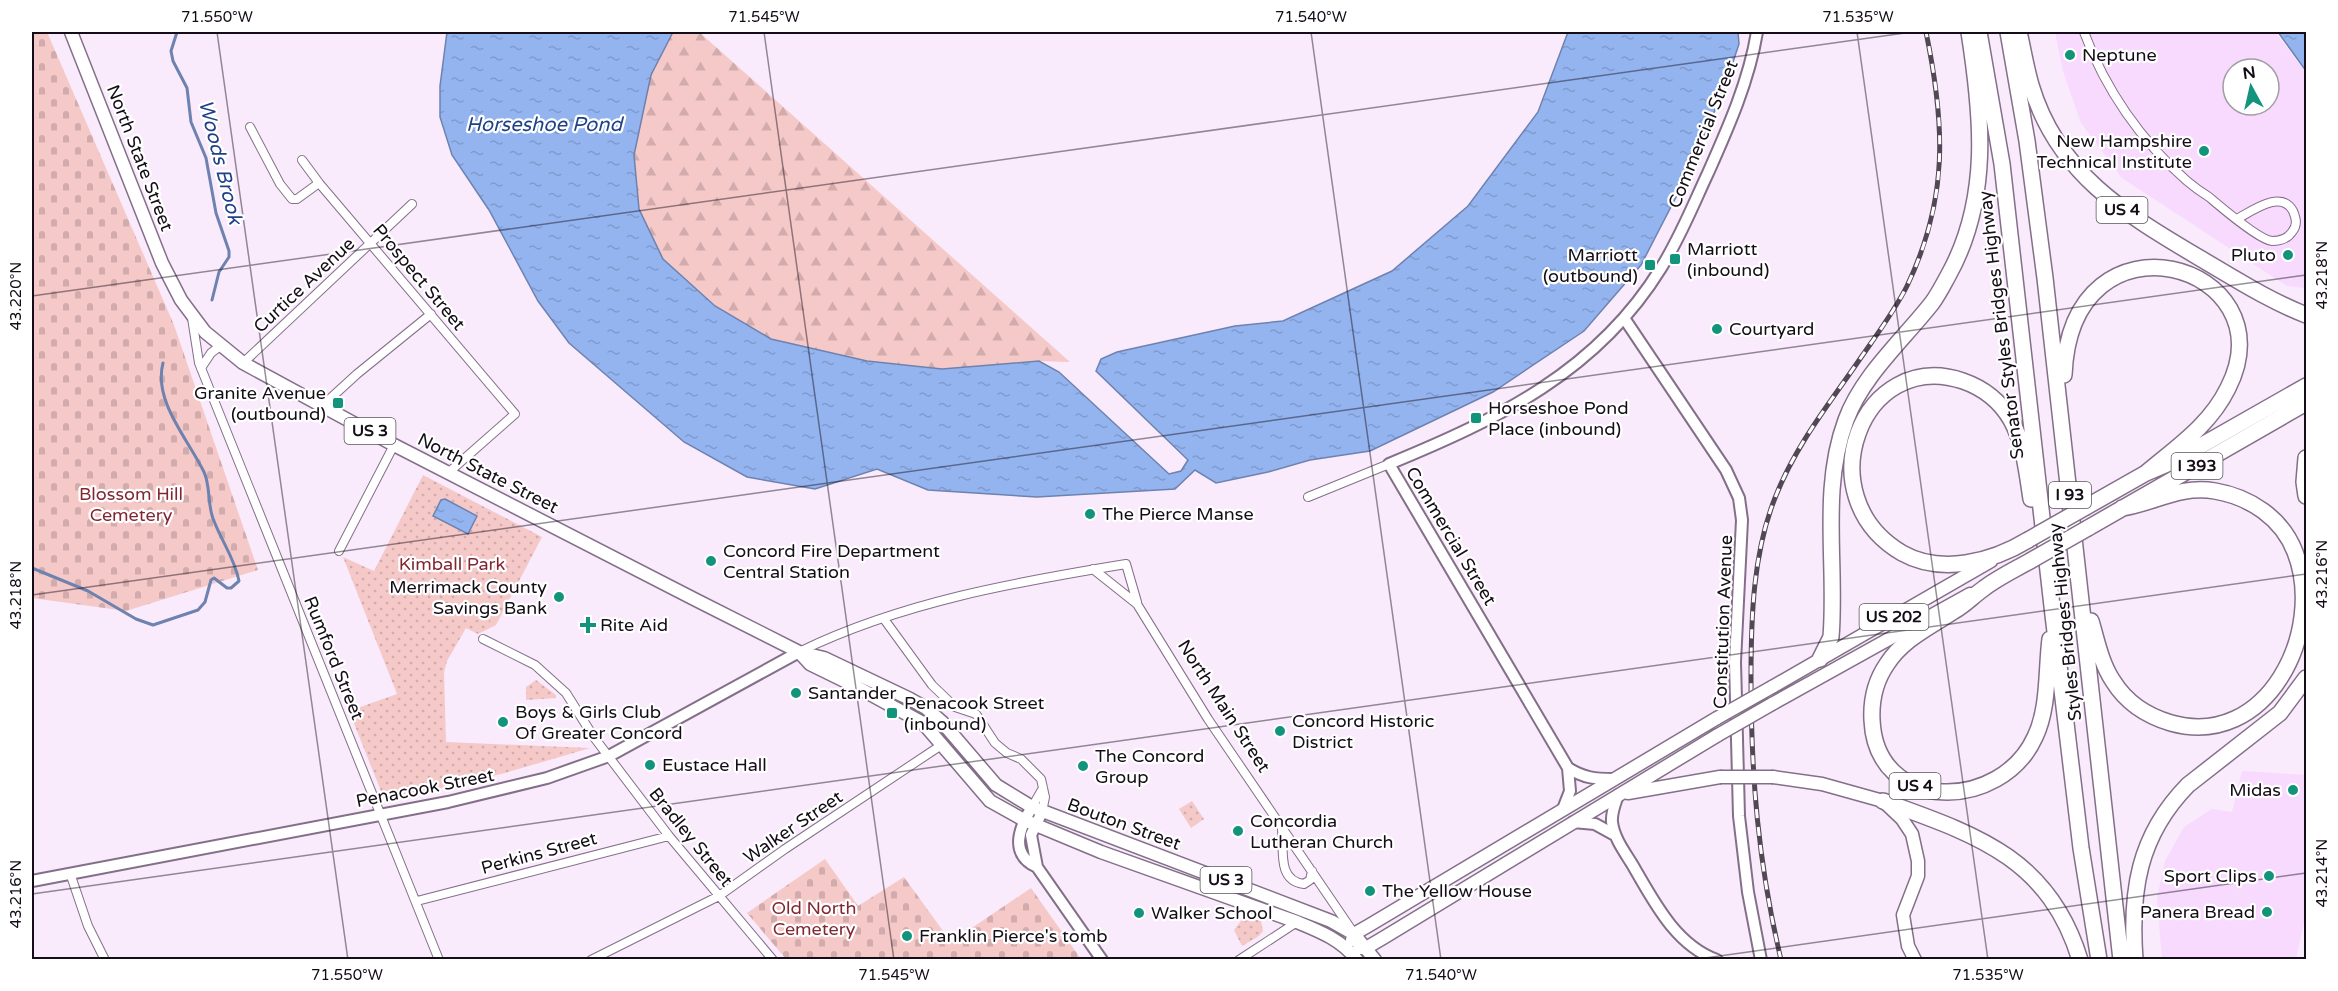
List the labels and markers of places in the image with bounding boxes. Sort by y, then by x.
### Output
place label: Neptune [2082,44,2157,66]
marker: Neptune [2063,48,2077,62]
place label: New Hampshire Technical Institute [2037,130,2192,173]
marker: New Hampshire Technical Institute [2197,144,2211,158]
place label: Marriott (inbound) [1687,238,1769,281]
place label: Marriott (outbound) [1543,244,1638,287]
place label: Pluto [2231,244,2276,266]
marker: Pluto [2281,248,2295,262]
marker: Marriott (inbound) [1668,252,1682,266]
marker: Marriott (outbound) [1643,258,1657,272]
place label: Courtyard [1729,318,1814,340]
marker: Courtyard [1710,322,1724,336]
place label: Granite Avenue (outbound) [194,382,326,425]
marker: Granite Avenue (outbound) [331,396,345,410]
place label: Horseshoe Pond Place (inbound) [1488,397,1629,440]
marker: Horseshoe Pond Place (inbound) [1469,411,1483,425]
place label: The Pierce Manse [1102,503,1254,525]
marker: The Pierce Manse [1083,507,1097,521]
place label: Concord Fire Department Central Station [723,540,940,583]
marker: Concord Fire Department Central Station [704,554,718,568]
place label: Merrimack County Savings Bank [389,576,547,619]
marker: Merrimack County Savings Bank [552,590,566,604]
place label: Rite Aid [600,614,668,636]
marker: Rite Aid [581,618,595,632]
place label: Santander [808,682,896,704]
marker: Santander [789,686,803,700]
place label: Penacook Street (inbound) [904,692,1045,735]
place label: Boys & Girls Club Of Greater Concord [515,701,683,744]
marker: Penacook Street (inbound) [885,706,899,720]
place label: Concord Historic District [1292,710,1434,753]
marker: Boys & Girls Club Of Greater Concord [496,715,510,729]
marker: Concord Historic District [1273,724,1287,738]
place label: The Concord Group [1095,745,1204,788]
place label: Eustace Hall [662,754,767,776]
marker: Eustace Hall [643,758,657,772]
marker: The Concord Group [1076,759,1090,773]
place label: Midas [2229,779,2281,801]
marker: Midas [2286,783,2300,797]
place label: Concordia Lutheran Church [1250,810,1394,853]
marker: Concordia Lutheran Church [1231,824,1245,838]
place label: Sport Clips [2164,865,2257,887]
marker: Sport Clips [2262,869,2276,883]
place label: The Yellow House [1382,880,1532,902]
marker: The Yellow House [1363,884,1377,898]
place label: Panera Bread [2140,901,2255,923]
place label: Walker School [1151,902,1273,924]
marker: Panera Bread [2260,905,2274,919]
marker: Walker School [1132,906,1146,920]
place label: Franklin Pierce's tomb [919,925,1108,947]
marker: Franklin Pierce's tomb [900,929,914,943]

